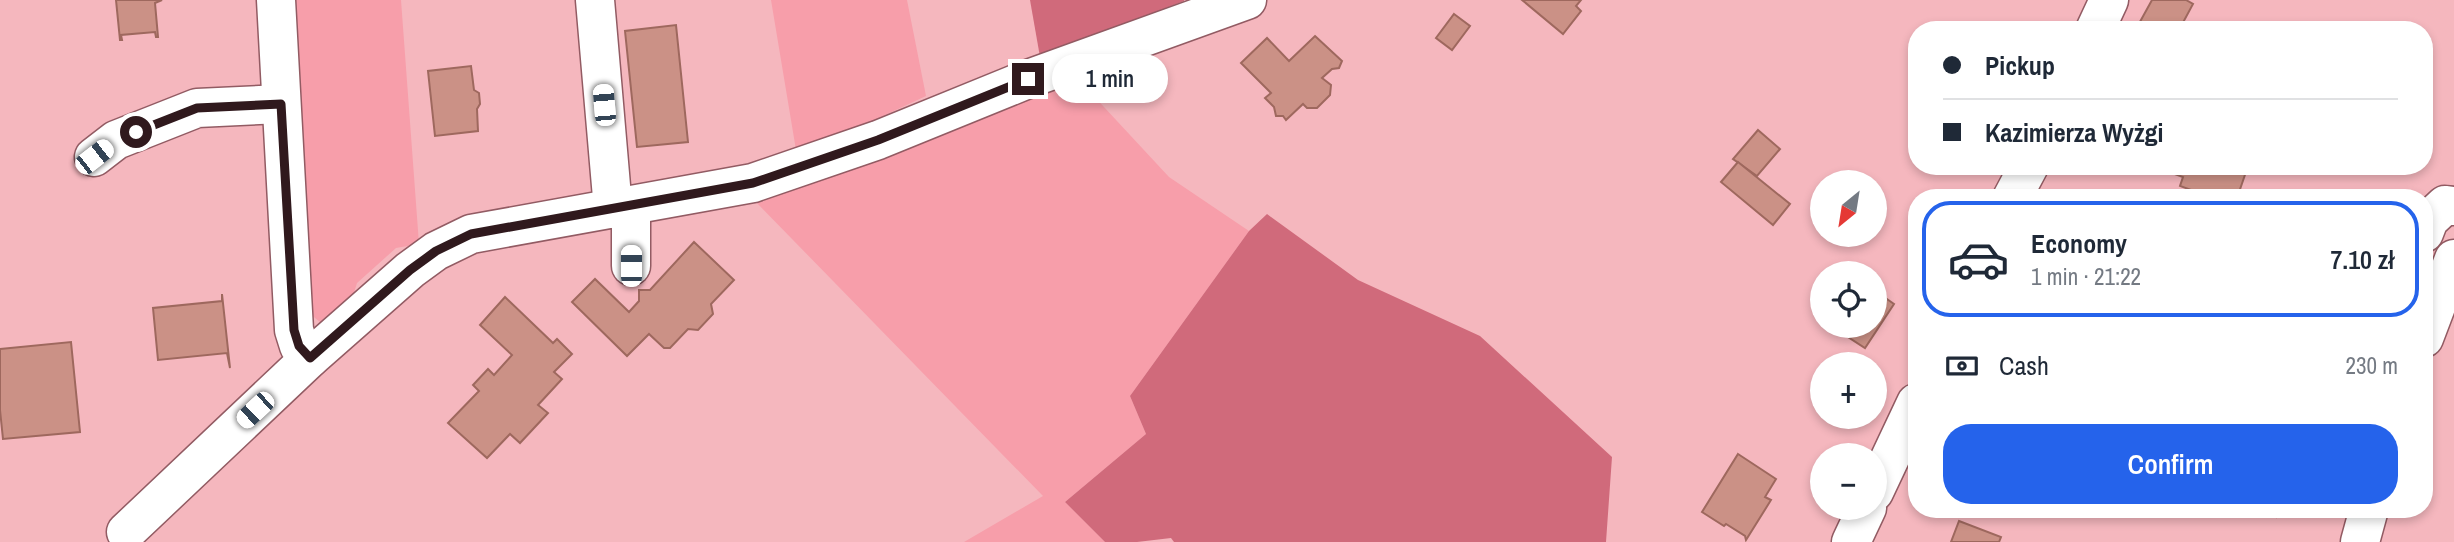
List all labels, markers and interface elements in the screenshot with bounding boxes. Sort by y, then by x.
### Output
text: Pickup [1985,48,2055,83]
callout: 1 min [1052,55,1168,104]
route end [1012,63,1044,95]
text: 1 min [1086,63,1134,94]
car [592,83,617,127]
text: Kazimierza Wyżgi [1985,115,2164,150]
route start [120,116,152,148]
car [71,136,118,178]
north arrow [1810,170,1886,247]
map controls [1810,170,1887,520]
text: Economy [2031,226,2127,261]
icon: car [1947,228,2010,291]
text: 7.10 zł [2330,242,2394,277]
car [621,245,642,287]
button: locate [1810,261,1887,338]
text: 1 min · 21:22 [2031,261,2141,292]
icon: cash [1943,347,1981,385]
text: Cash [1999,348,2049,383]
text: 230 m [2346,350,2398,381]
button: + [1810,352,1887,429]
car [233,388,278,432]
button: Confirm [1943,424,2398,504]
button: − [1810,443,1887,520]

